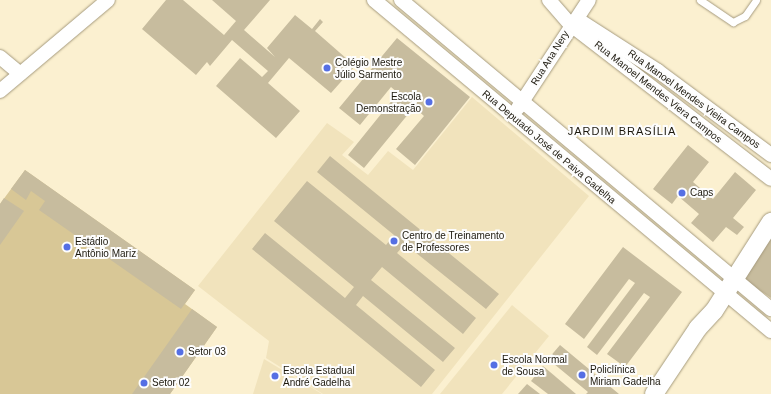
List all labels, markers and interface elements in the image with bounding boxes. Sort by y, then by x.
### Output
street label: Rua Ana Nery [528,28,572,88]
street label: Rua Manoel Mendes Viera Campos [592,39,724,145]
street label: Rua Manoel Mendes Vieira Campos [626,47,762,151]
place label: Colégio Mestre Júlio Sarmento [335,56,402,80]
marker: Colégio Mestre Júlio Sarmento [322,63,332,73]
street label: Rua Deputado José de Paiva Gadelha [480,88,618,206]
place label: Escola Demonstração [356,90,421,114]
marker: Escola Demonstração [424,97,434,107]
district label: JARDIM BRASÍLIA [568,124,676,138]
place label: Caps [690,187,713,199]
marker: Caps [677,188,687,198]
place label: Centro de Treinamento de Professores [402,229,504,252]
place label: Estádio Antônio Mariz [75,235,136,258]
marker: Centro de Treinamento de Professores [389,236,399,246]
marker: Estádio Antônio Mariz [62,242,72,252]
place label: Setor 03 [188,346,226,358]
marker: Setor 03 [175,347,185,357]
place label: Escola Normal de Sousa [502,353,567,376]
marker: Escola Normal de Sousa [489,360,499,370]
place label: Policlínica Miriam Gadelha [590,363,661,386]
place label: Escola Estadual André Gadelha [283,364,355,388]
marker: Policlínica Miriam Gadelha [577,370,587,380]
marker: Escola Estadual André Gadelha [270,371,280,381]
place label: Setor 02 [152,377,190,389]
marker: Setor 02 [139,378,149,388]

